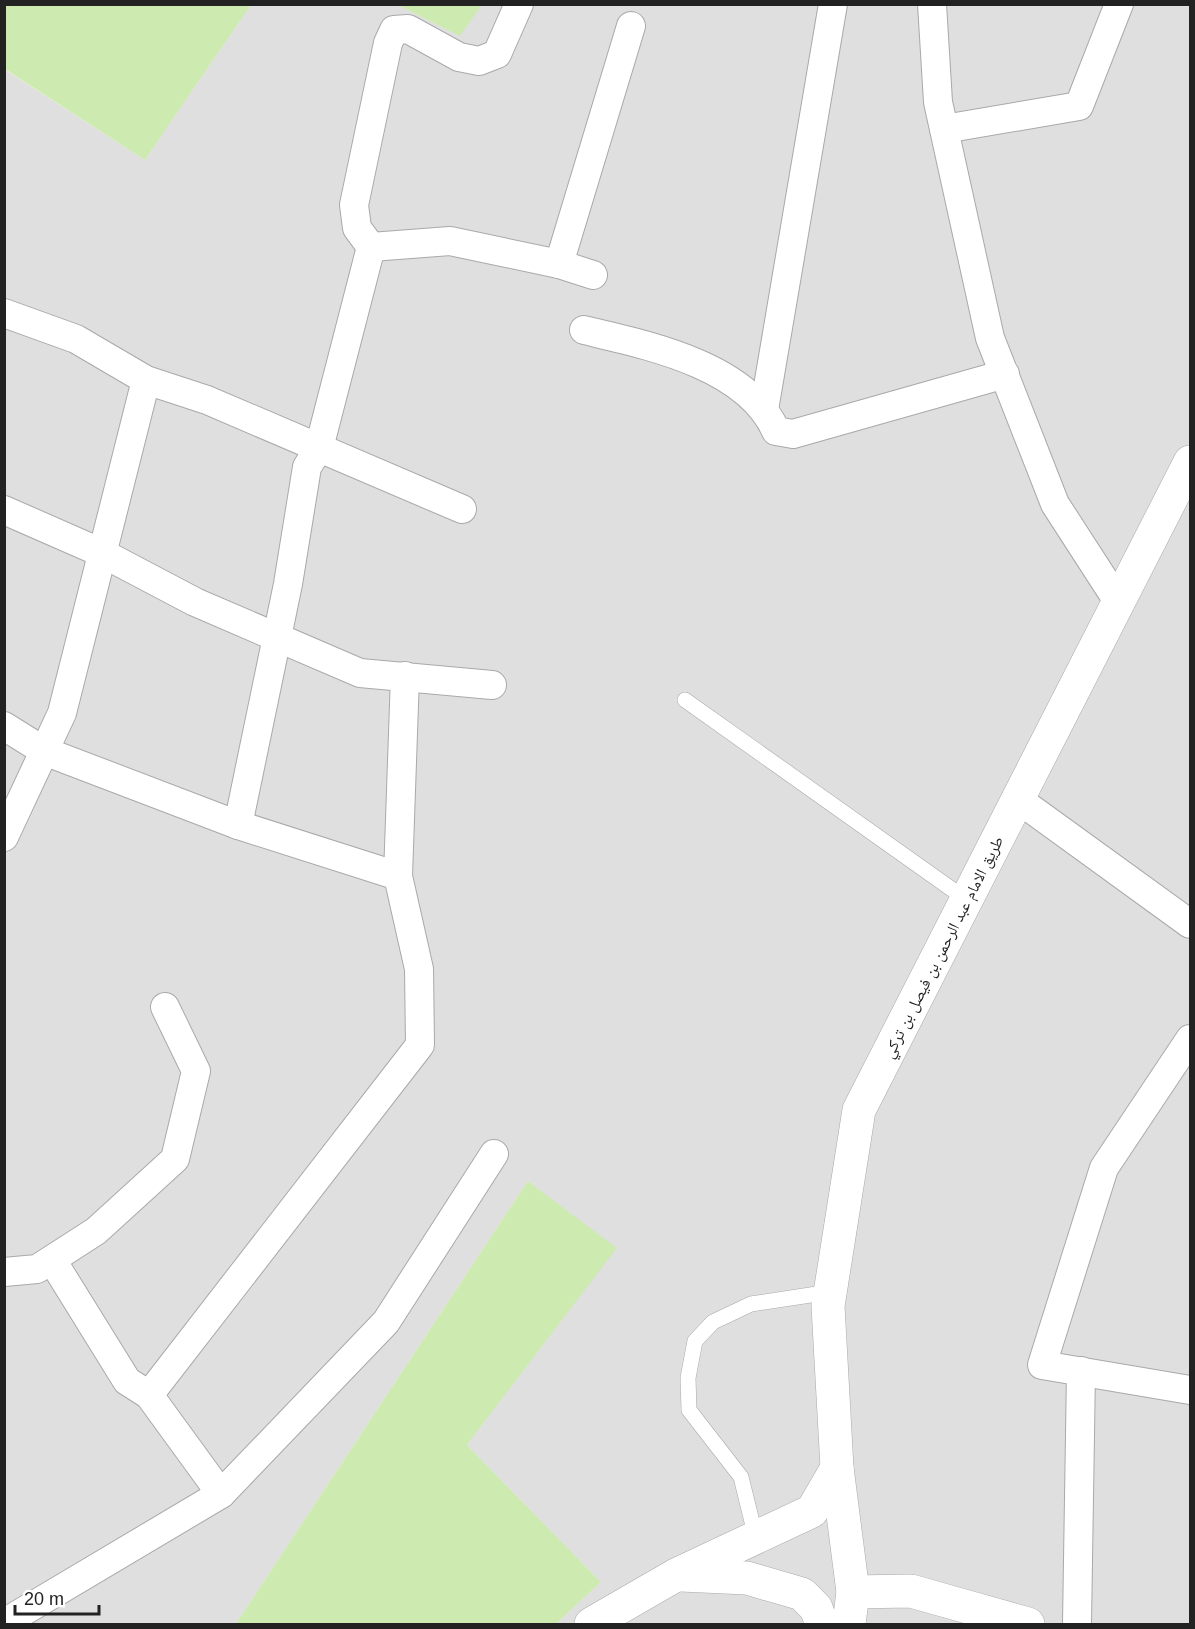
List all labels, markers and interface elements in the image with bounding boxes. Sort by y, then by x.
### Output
street label: طريق الامام عبد الرحمن بن فيصل بن تركي [879,833,1010,1063]
scale bar [15,1578,99,1616]
text: 20 m [24,1589,64,1609]

